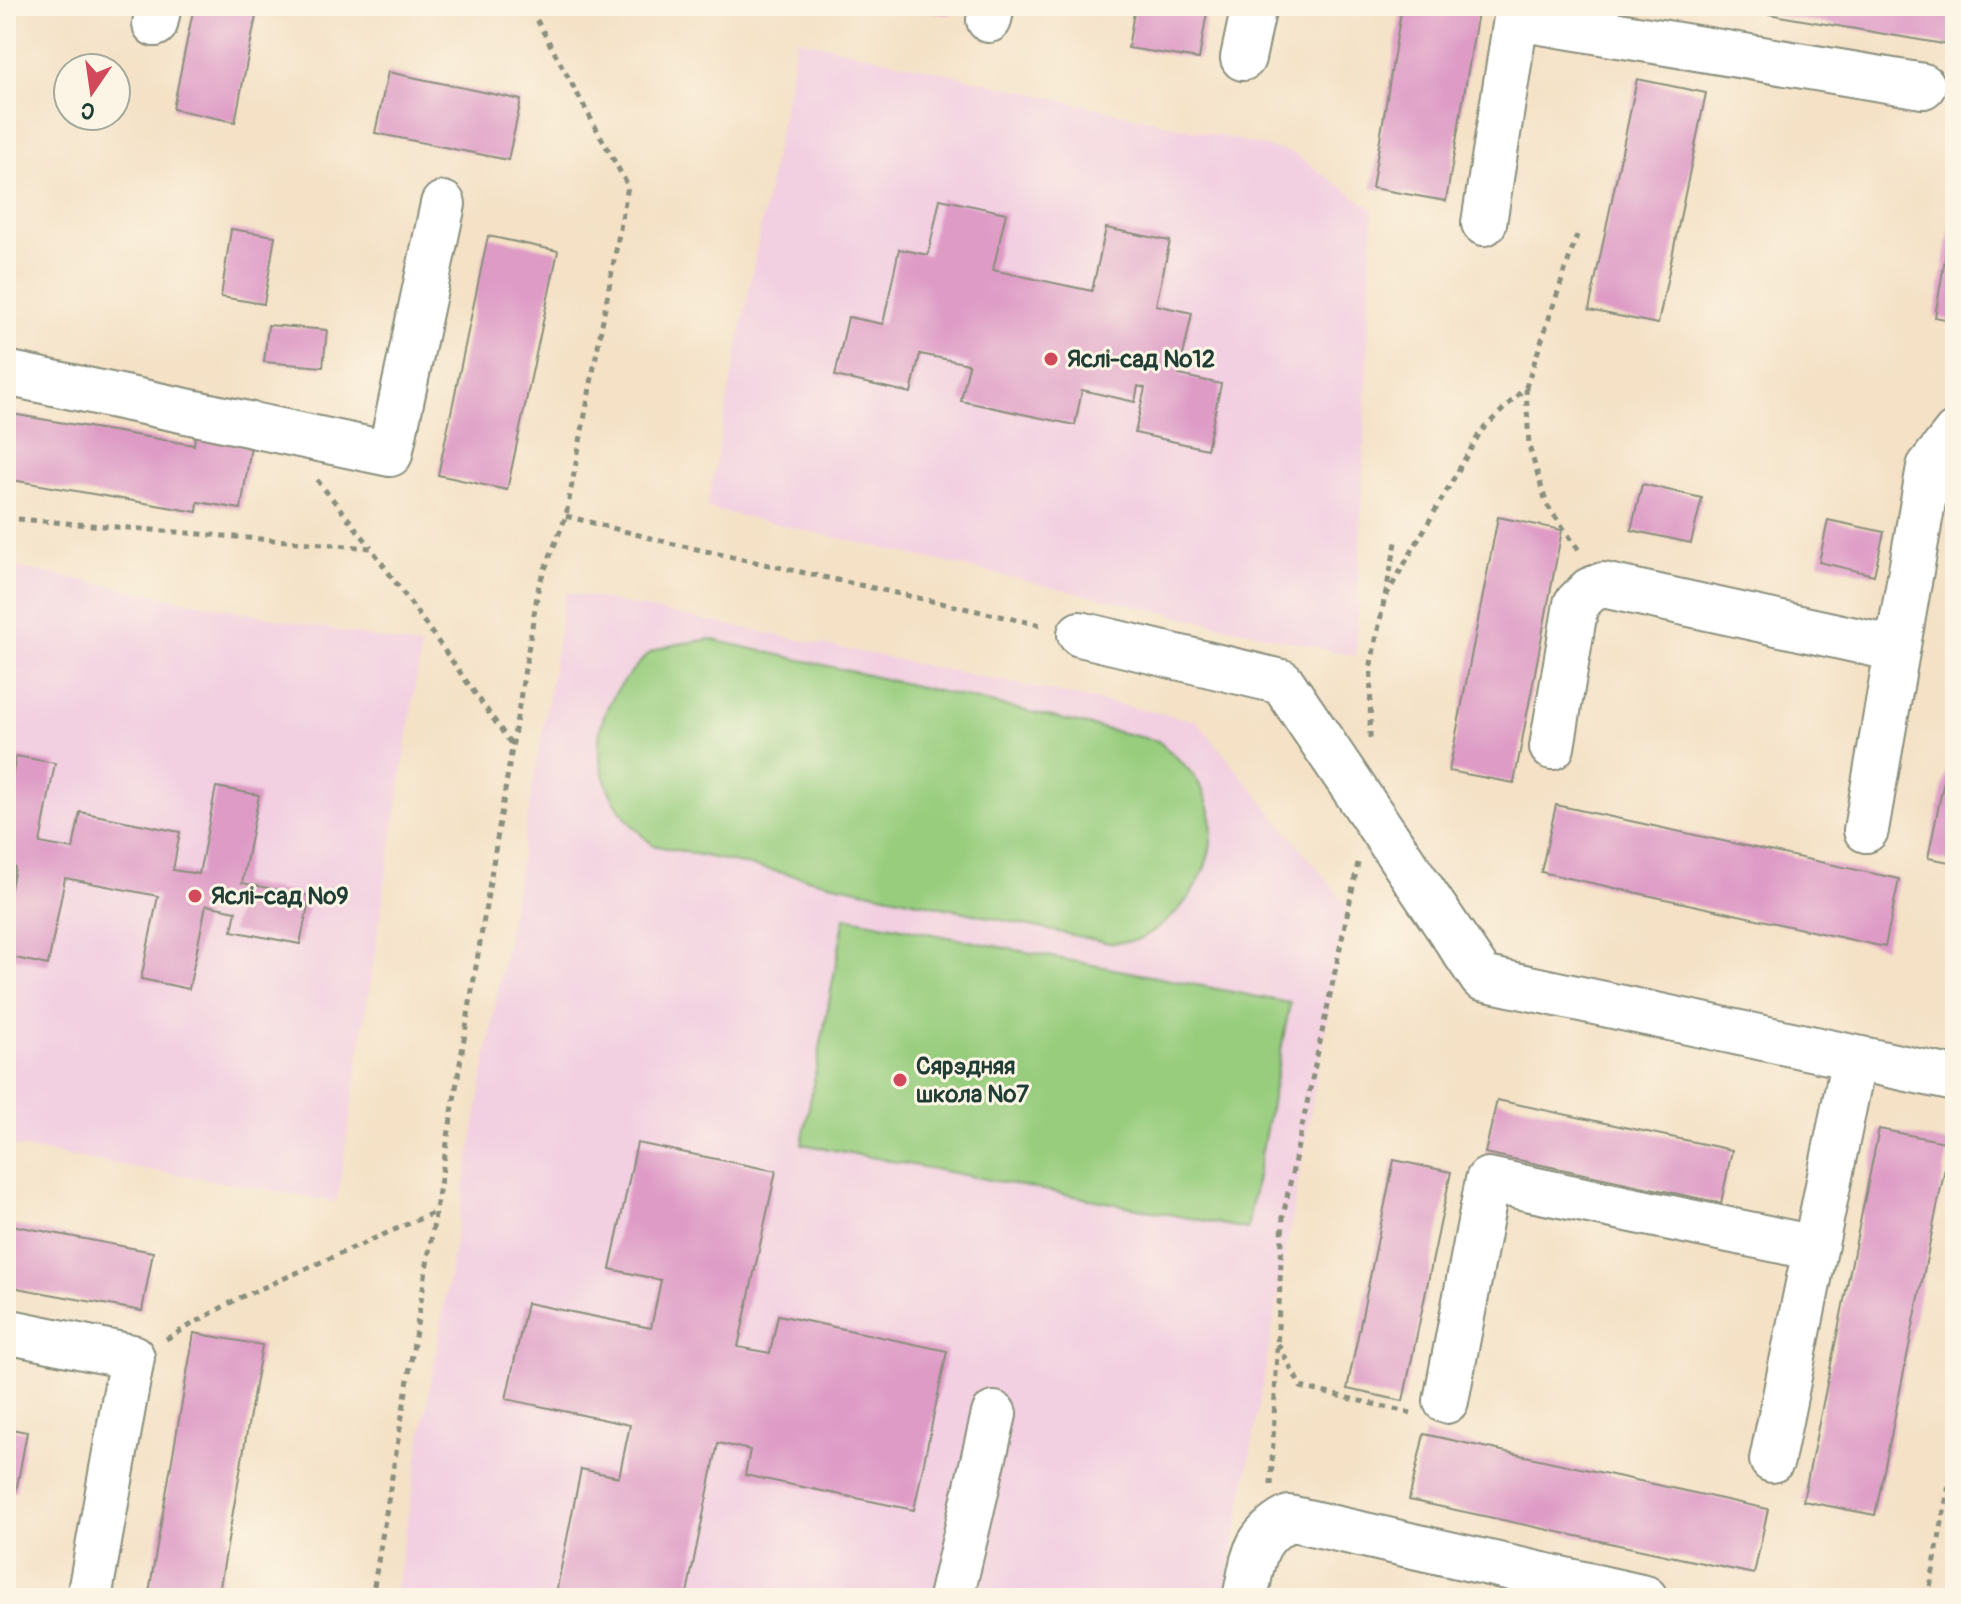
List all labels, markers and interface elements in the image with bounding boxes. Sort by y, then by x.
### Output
north arrow [52,52,132,132]
text: С [78,95,97,126]
place label: Яслі-сад №12 [1067,345,1215,374]
marker: Яслі-сад №12 [1042,350,1060,368]
place label: Яслі-сад №9 [211,882,349,911]
marker: Яслі-сад №9 [186,887,204,905]
place label: Сярэдняя школа №7 [916,1052,1029,1109]
marker: Сярэдняя школа №7 [891,1071,909,1089]

